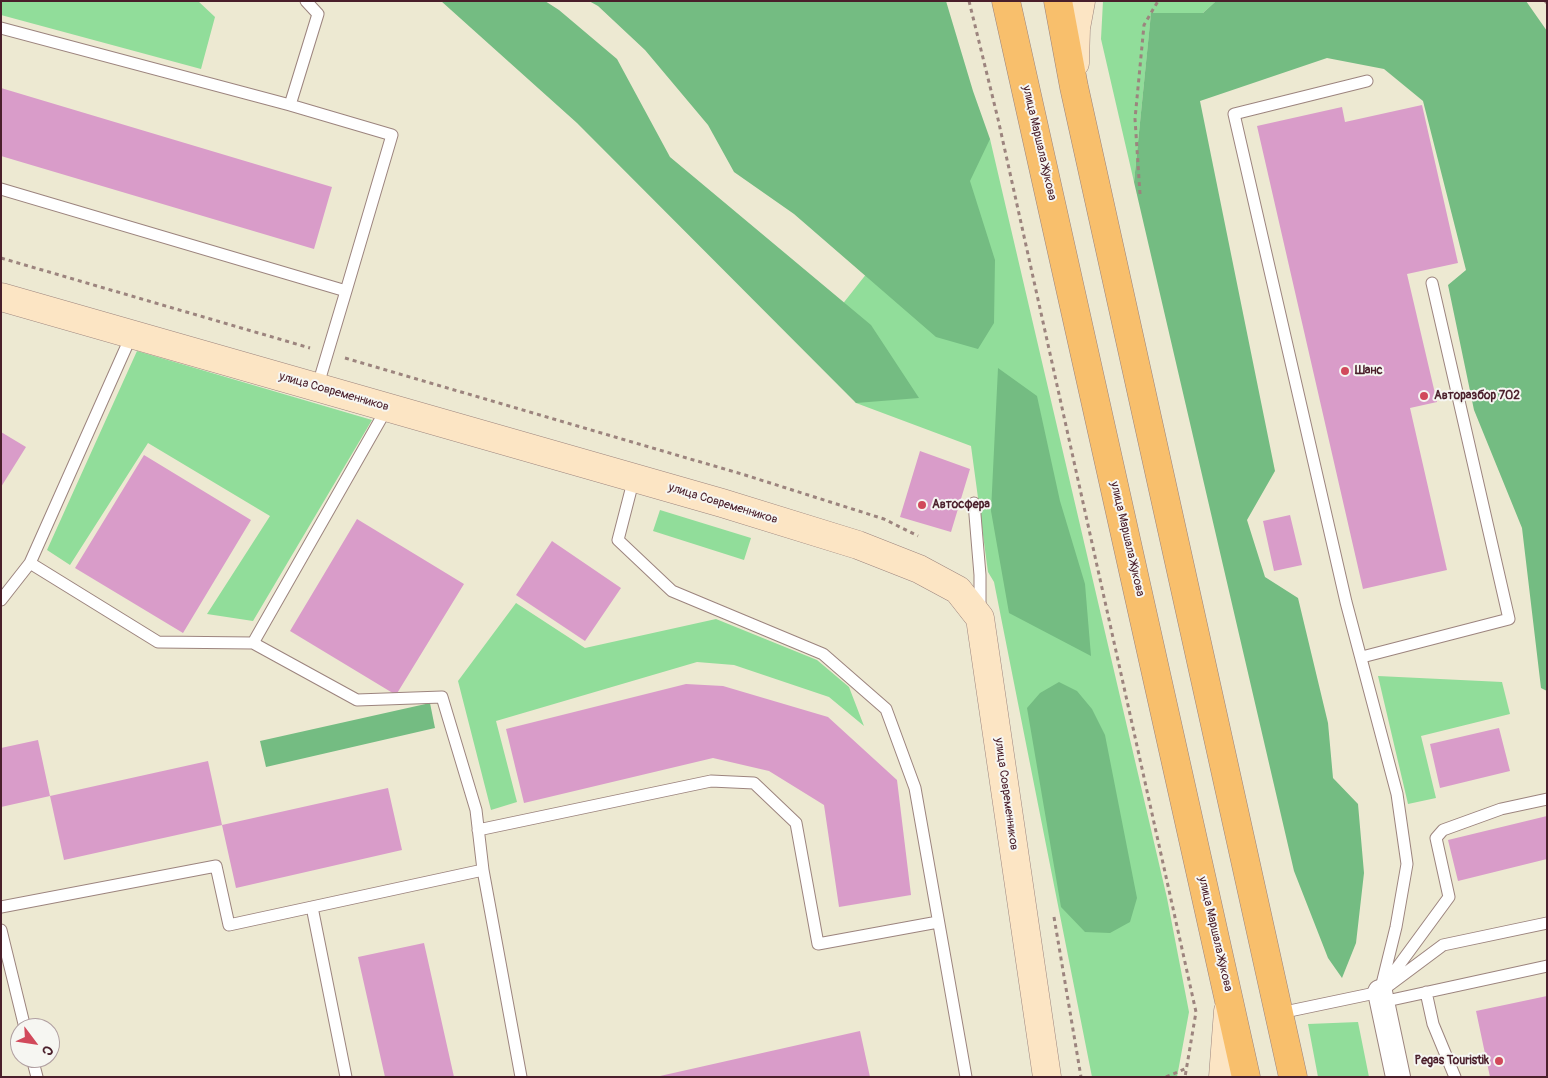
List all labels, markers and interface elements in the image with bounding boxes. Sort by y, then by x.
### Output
street label: улица Маршала Жукова [1019,84,1059,202]
place label: Шанс [1355,364,1382,378]
marker: Шанс [1339,365,1351,377]
street label: улица Современников [277,369,391,415]
place label: Авторазбор 702 [1434,389,1520,403]
marker: Авторазбор 702 [1418,390,1430,402]
street label: улица Маршала Жукова [1107,480,1147,598]
street label: улица Современников [667,481,779,527]
place label: Автосфера [932,498,990,512]
marker: Автосфера [916,499,928,511]
street label: улица Современников [991,737,1021,851]
street label: улица Маршала Жукова [1195,875,1235,993]
north arrow [10,1018,60,1068]
text: С [38,1042,57,1059]
place label: Pegas Touristik [1415,1054,1489,1068]
marker: Pegas Touristik [1493,1055,1505,1067]

